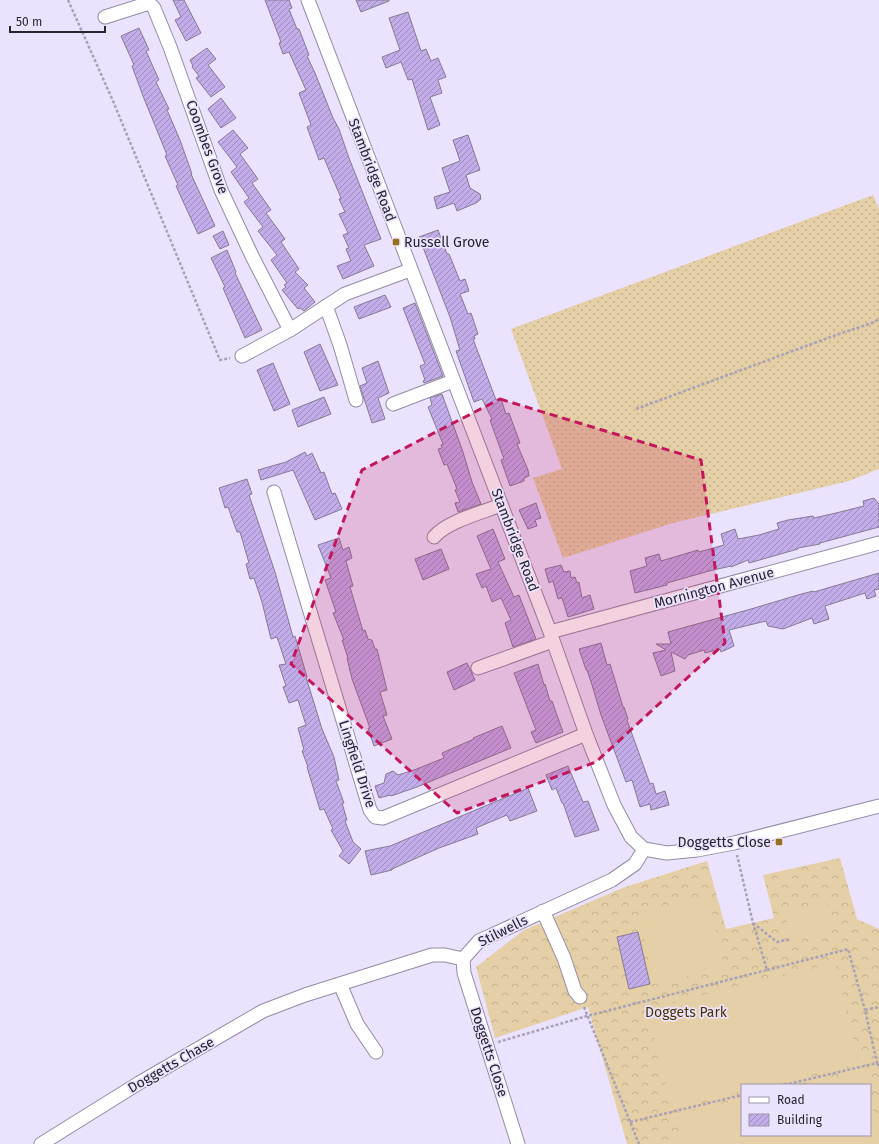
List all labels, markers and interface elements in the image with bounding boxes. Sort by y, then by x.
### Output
scale bar [10,8,105,34]
text: 50 m [16,15,42,29]
street label: Coombes Grove [182,98,232,196]
street label: Stambridge Road [345,116,399,224]
place label: Russell Grove [404,234,490,251]
marker: Russell Grove [391,237,401,247]
street label: Stambridge Road [488,486,542,594]
street label: Mornington Avenue [652,564,776,612]
street label: Lingfield Drive [335,718,379,810]
place label: Doggetts Close [677,834,771,851]
marker: Doggetts Close [774,837,784,847]
street label: Stilwells [475,911,531,951]
park label: Doggets Park [645,1004,728,1021]
street label: Doggetts Close [466,1005,512,1099]
street label: Doggetts Chase [125,1033,217,1097]
legend [741,1084,871,1136]
text: Road [777,1093,805,1107]
text: Building [777,1113,823,1127]

